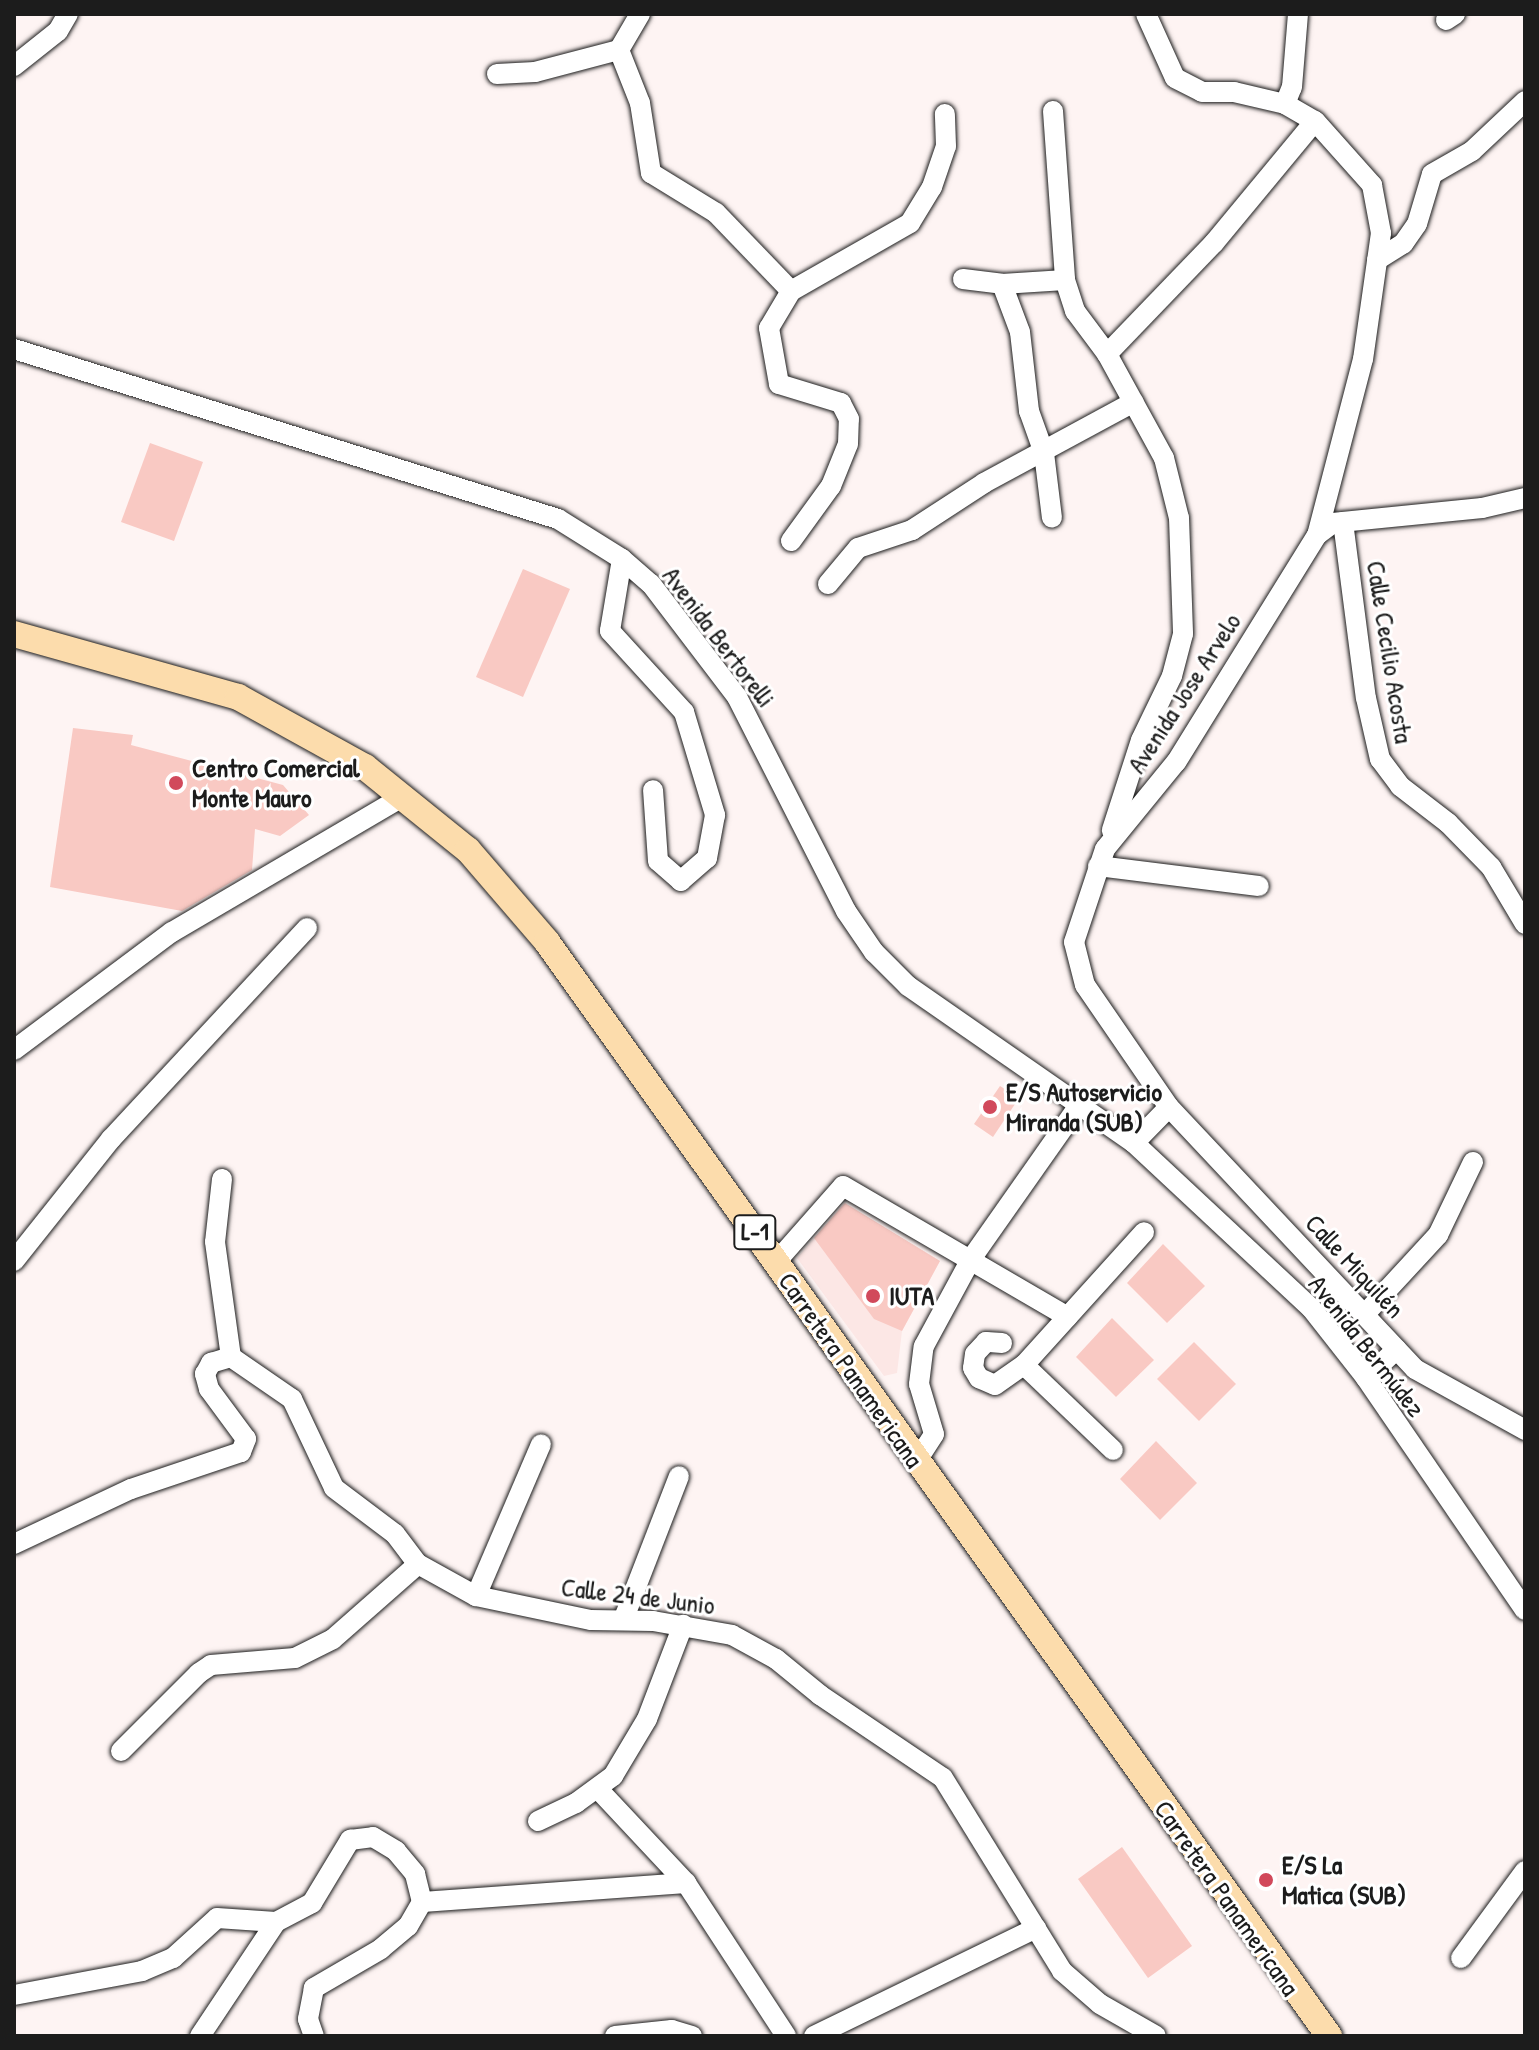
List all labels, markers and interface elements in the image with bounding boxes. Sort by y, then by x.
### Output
street label: Calle Cecilio Acosta [1360,559,1420,745]
street label: Avenida Bertorelli [656,561,782,713]
street label: Avenida Jose Arvelo [1121,607,1247,779]
place label: Centro Comercial Monte Mauro [192,752,360,814]
marker: Centro Comercial Monte Mauro [167,774,185,792]
place label: E/S Autoservicio Miranda (SUB) [1006,1076,1162,1138]
marker: E/S Autoservicio Miranda (SUB) [981,1098,999,1116]
street label: Calle Miquilén [1299,1208,1411,1324]
road number: L-1 [733,1212,777,1252]
street label: Carretera Panamericana [772,1266,930,1474]
street label: Avenida Bermúdez [1302,1269,1432,1423]
place label: IUTA [889,1280,934,1312]
marker: IUTA [864,1287,882,1305]
street label: Calle 24 de Junio [559,1571,717,1621]
street label: Carretera Panamericana [1148,1794,1306,2002]
place label: E/S La Matica (SUB) [1282,1849,1406,1910]
marker: E/S La Matica (SUB) [1257,1871,1275,1889]

